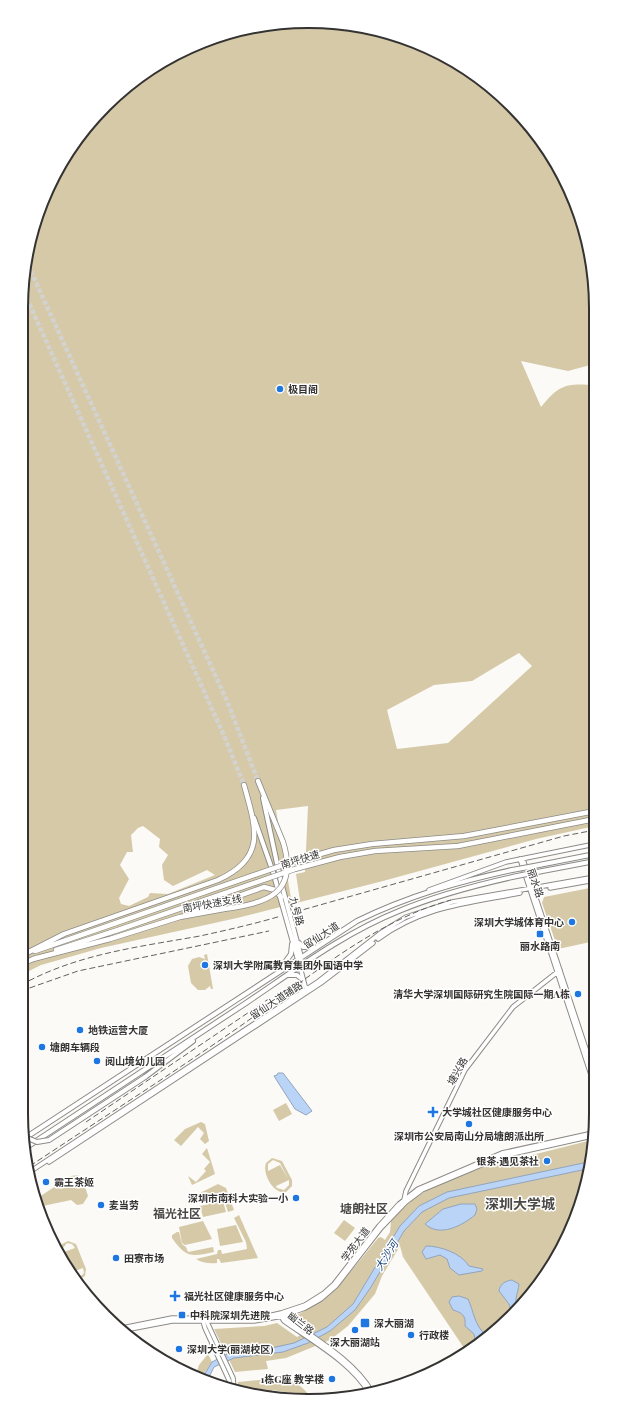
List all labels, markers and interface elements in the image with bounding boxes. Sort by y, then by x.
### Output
place label: 极目阁 [288,382,318,396]
marker: 极目阁 [275,384,285,394]
street label: 南坪快速 [279,846,321,872]
street label: 丽水路 [524,867,548,899]
street label: 南坪快速支线 [181,891,243,915]
street label: 九号路 [286,895,308,927]
place label: 深圳大学城体育中心 [474,915,564,929]
marker: 深圳大学城体育中心 [567,917,577,927]
street label: 留仙大道 [300,918,342,952]
marker: 丽水路南 [535,929,545,939]
place label: 丽水路南 [520,939,560,953]
place label: 深圳大学附属教育集团外国语中学 [213,958,363,972]
marker: 深圳大学附属教育集团外国语中学 [200,960,210,970]
street label: 留仙大道辅路 [247,978,305,1022]
place label: 清华大学深圳国际研究生院国际一期A栋 [393,987,570,1001]
marker: 清华大学深圳国际研究生院国际一期A栋 [573,989,583,999]
place label: 地铁运营大厦 [88,1023,148,1037]
marker: 地铁运营大厦 [75,1025,85,1035]
place label: 塘朗车辆段 [50,1040,100,1054]
marker: 塘朗车辆段 [37,1042,47,1052]
place label: 阅山境幼儿园 [105,1054,165,1068]
street label: 塘兴路 [444,1054,470,1088]
marker: 阅山境幼儿园 [92,1056,102,1066]
place label: 大学城社区健康服务中心 [442,1105,552,1119]
marker: 大学城社区健康服务中心 [427,1106,439,1118]
marker: 深圳市公安局南山分局塘朗派出所 [464,1119,474,1129]
place label: 深圳市公安局南山分局塘朗派出所 [394,1129,544,1143]
place label: 银茶·遇见茶社 [476,1154,539,1168]
marker: 银茶·遇见茶社 [542,1156,552,1166]
place label: 霸王茶姬 [54,1175,94,1189]
marker: 霸王茶姬 [41,1177,51,1187]
place label: 深圳市南科大实验一小 [188,1191,289,1205]
marker: 深圳市南科大实验一小 [291,1193,301,1203]
district label: 深圳大学城 [485,1194,555,1213]
place label: 麦当劳 [109,1198,139,1212]
marker: 麦当劳 [96,1200,106,1210]
district label: 塘朗社区 [340,1200,388,1216]
district label: 福光社区 [153,1205,201,1221]
street label: 学苑大道 [337,1224,373,1264]
water label: 大沙河 [371,1235,402,1273]
place label: 田寮市场 [124,1251,164,1265]
marker: 田寮市场 [111,1253,121,1263]
place label: 福光社区健康服务中心 [184,1289,284,1303]
marker: 福光社区健康服务中心 [169,1290,181,1302]
place label: 中科院深圳先进院 [190,1308,270,1322]
street label: 幽兰路 [285,1308,317,1338]
marker: 中科院深圳先进院 [177,1310,187,1320]
place label: 深大丽湖 [374,1316,414,1330]
marker: 深大丽湖 [359,1317,371,1329]
marker: 深大丽湖站 [350,1325,360,1335]
place label: 行政楼 [419,1328,449,1342]
marker: 行政楼 [406,1330,416,1340]
place label: 深大丽湖站 [330,1335,380,1349]
place label: 深圳大学(丽湖校区) [187,1342,273,1356]
marker: 深圳大学(丽湖校区) [174,1344,184,1354]
place label: 1栋G座 教学楼 [260,1372,324,1386]
marker: 1栋G座 教学楼 [327,1374,337,1384]

